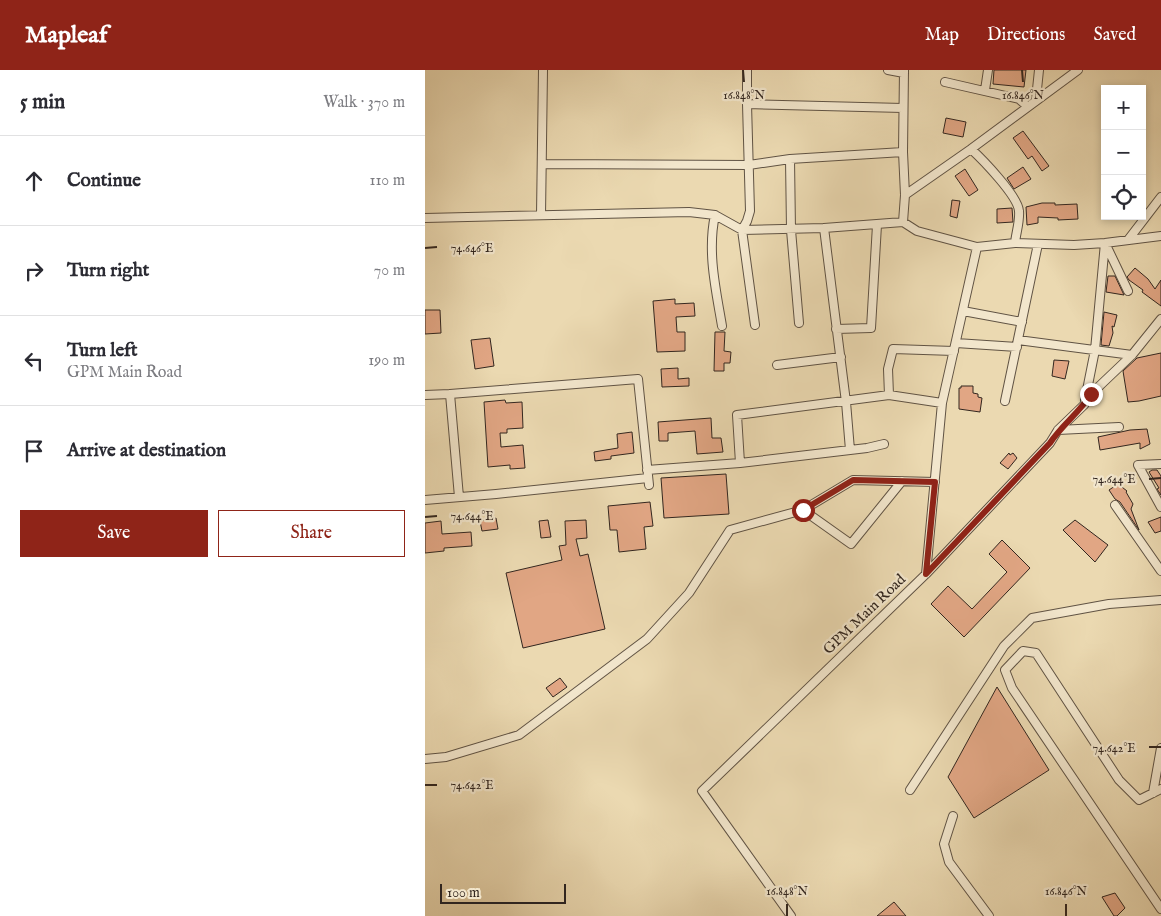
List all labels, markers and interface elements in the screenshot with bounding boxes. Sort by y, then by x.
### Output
text: Mapleaf [25,20,107,51]
text: Map [925,24,959,47]
text: Directions [987,24,1065,47]
text: Saved [1093,24,1136,47]
map controls [1101,85,1146,220]
button: + [1101,85,1146,130]
text: 16.848°N [723,88,765,103]
text: 16.846°N [1002,88,1045,103]
text: 5 min [20,89,65,116]
text: Walk · 370 m [323,93,405,113]
button: − [1101,130,1146,175]
icon: ahead [20,167,48,195]
text: Continue [67,169,141,193]
text: 110 m [369,171,405,191]
button: locate [1101,175,1146,220]
text: 74.646°E [451,241,493,256]
icon: right [20,257,48,285]
text: Turn right [67,259,149,283]
text: 70 m [374,261,405,281]
text: Turn left [67,339,138,363]
icon: left [20,347,48,375]
text: 190 m [368,351,405,371]
text: GPM Main Road [67,363,182,383]
route end [1080,383,1103,406]
icon: arrive [20,437,48,465]
text: Arrive at destination [67,439,226,463]
text: 74.644°E [1092,472,1136,487]
route start [792,499,815,522]
text: 74.644°E [450,509,494,524]
button: Save [20,510,208,557]
button: Share [218,510,405,557]
street label: GPM Main Road [819,569,910,659]
text: 74.642°E [1093,741,1136,756]
text: 74.642°E [451,778,494,793]
scale bar [440,881,566,904]
text: 100 m [447,884,480,902]
text: 16.848°N [766,884,808,899]
text: 16.846°N [1045,884,1088,899]

